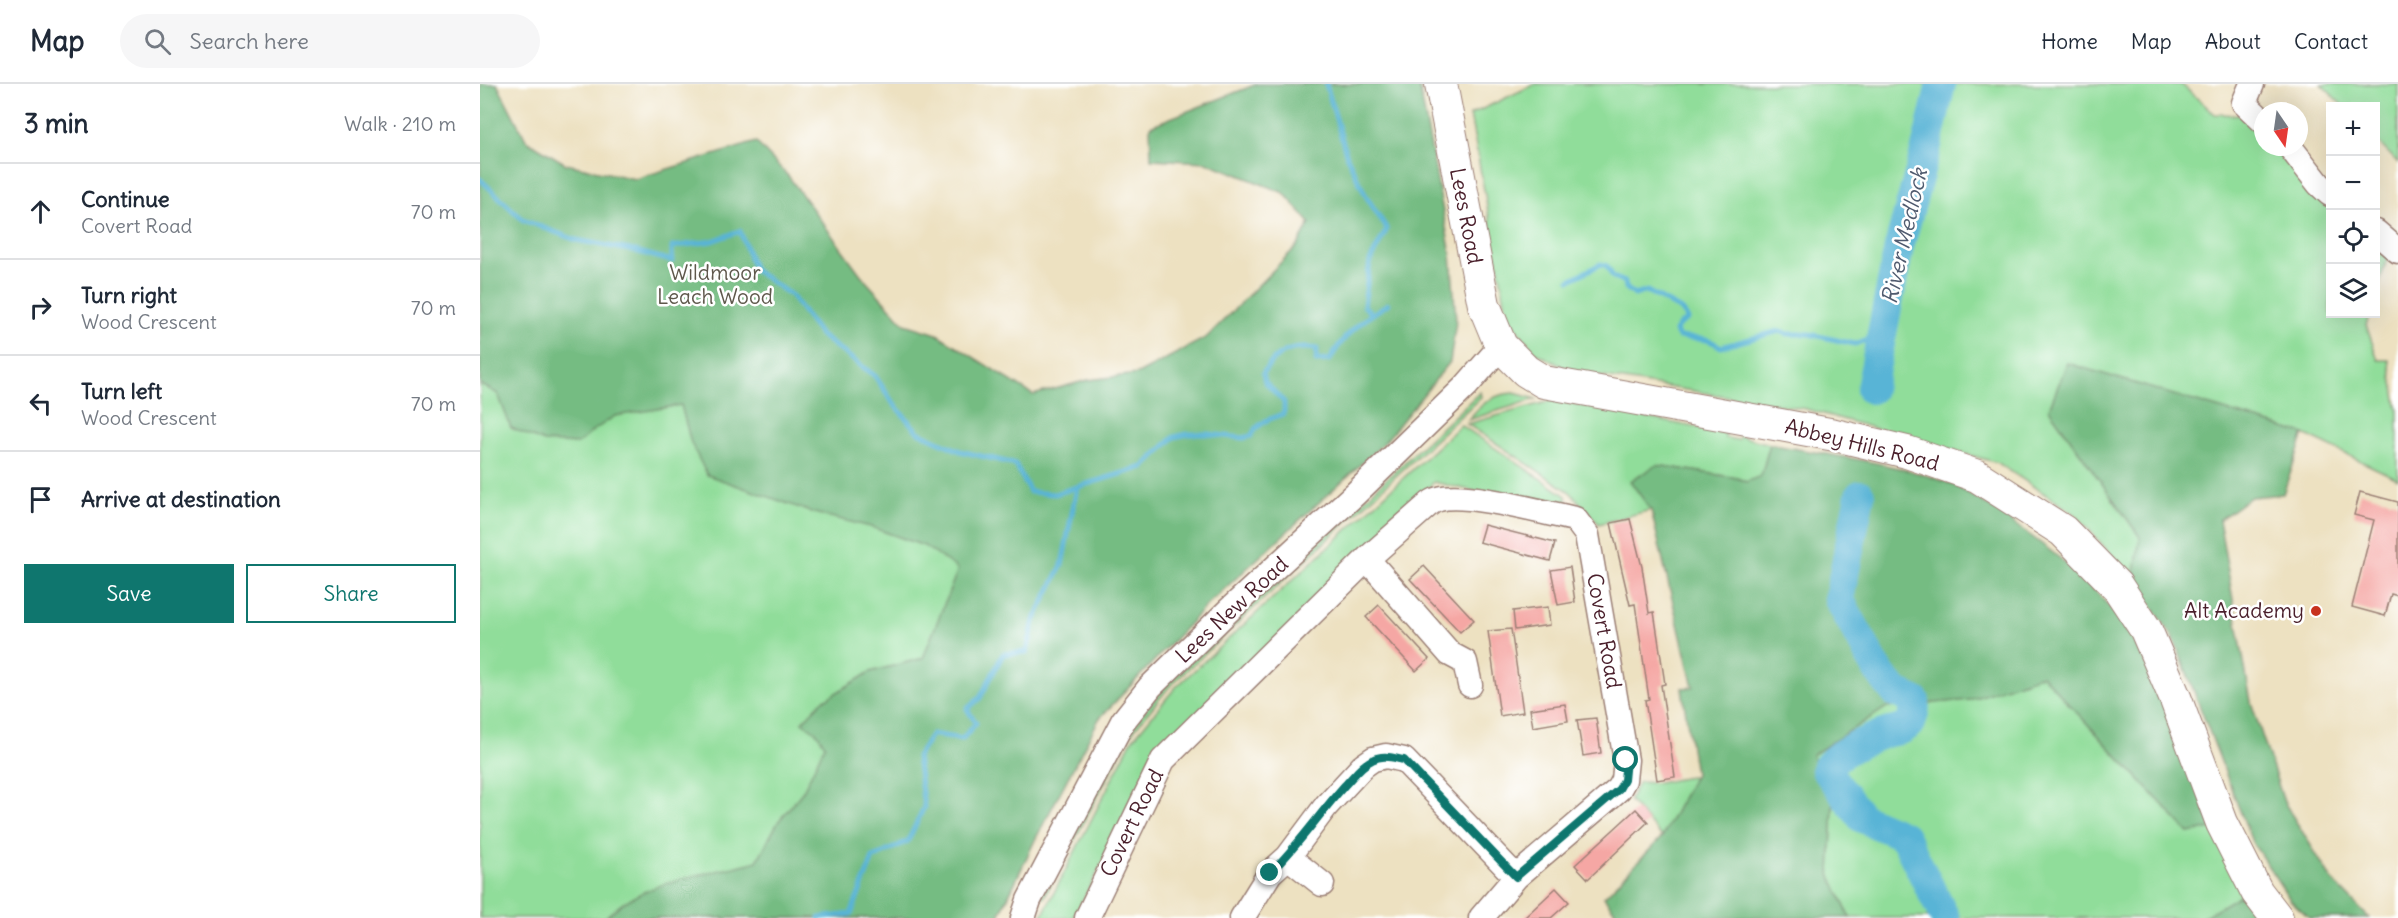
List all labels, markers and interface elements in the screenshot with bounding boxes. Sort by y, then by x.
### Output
search box [120,14,540,68]
text: Map [30,23,84,59]
icon: search [141,25,174,58]
text: Search here [189,27,309,55]
text: Home [2041,28,2098,55]
text: Map [2131,28,2172,55]
text: About [2205,28,2261,55]
text: Contact [2294,28,2368,55]
north arrow [2254,102,2308,156]
map controls [2326,102,2380,318]
button: + [2326,102,2380,156]
text: 3 min [24,107,89,140]
text: Walk · 210 m [344,111,456,136]
button: − [2326,156,2380,210]
water label: River Medlock [1875,164,1934,306]
street label: Lees Road [1444,166,1489,266]
text: Continue [81,185,170,213]
icon: ahead [24,195,57,228]
text: 70 m [411,199,456,224]
button: locate [2326,210,2380,264]
text: Covert Road [81,213,192,238]
park label: Wildmoor Leach Wood [657,259,773,310]
button: layers [2326,264,2380,318]
text: Turn right [81,281,177,309]
icon: right [24,291,57,324]
text: 70 m [411,295,456,320]
text: Wood Crescent [81,309,217,334]
text: Turn left [81,377,162,405]
icon: left [24,387,57,420]
text: 70 m [411,391,456,416]
text: Wood Crescent [81,405,217,430]
street label: Abbey Hills Road [1782,412,1942,477]
icon: arrive [24,483,57,516]
text: Arrive at destination [81,485,281,513]
street label: Lees New Road [1170,551,1294,669]
button: Save [24,564,234,623]
button: Share [246,564,456,623]
street label: Covert Road [1581,571,1628,691]
place label: Alt Academy [2184,597,2304,624]
marker: Alt Academy [2309,604,2323,618]
route start [1612,746,1638,772]
street label: Covert Road [1094,764,1169,881]
route end [1256,859,1282,885]

